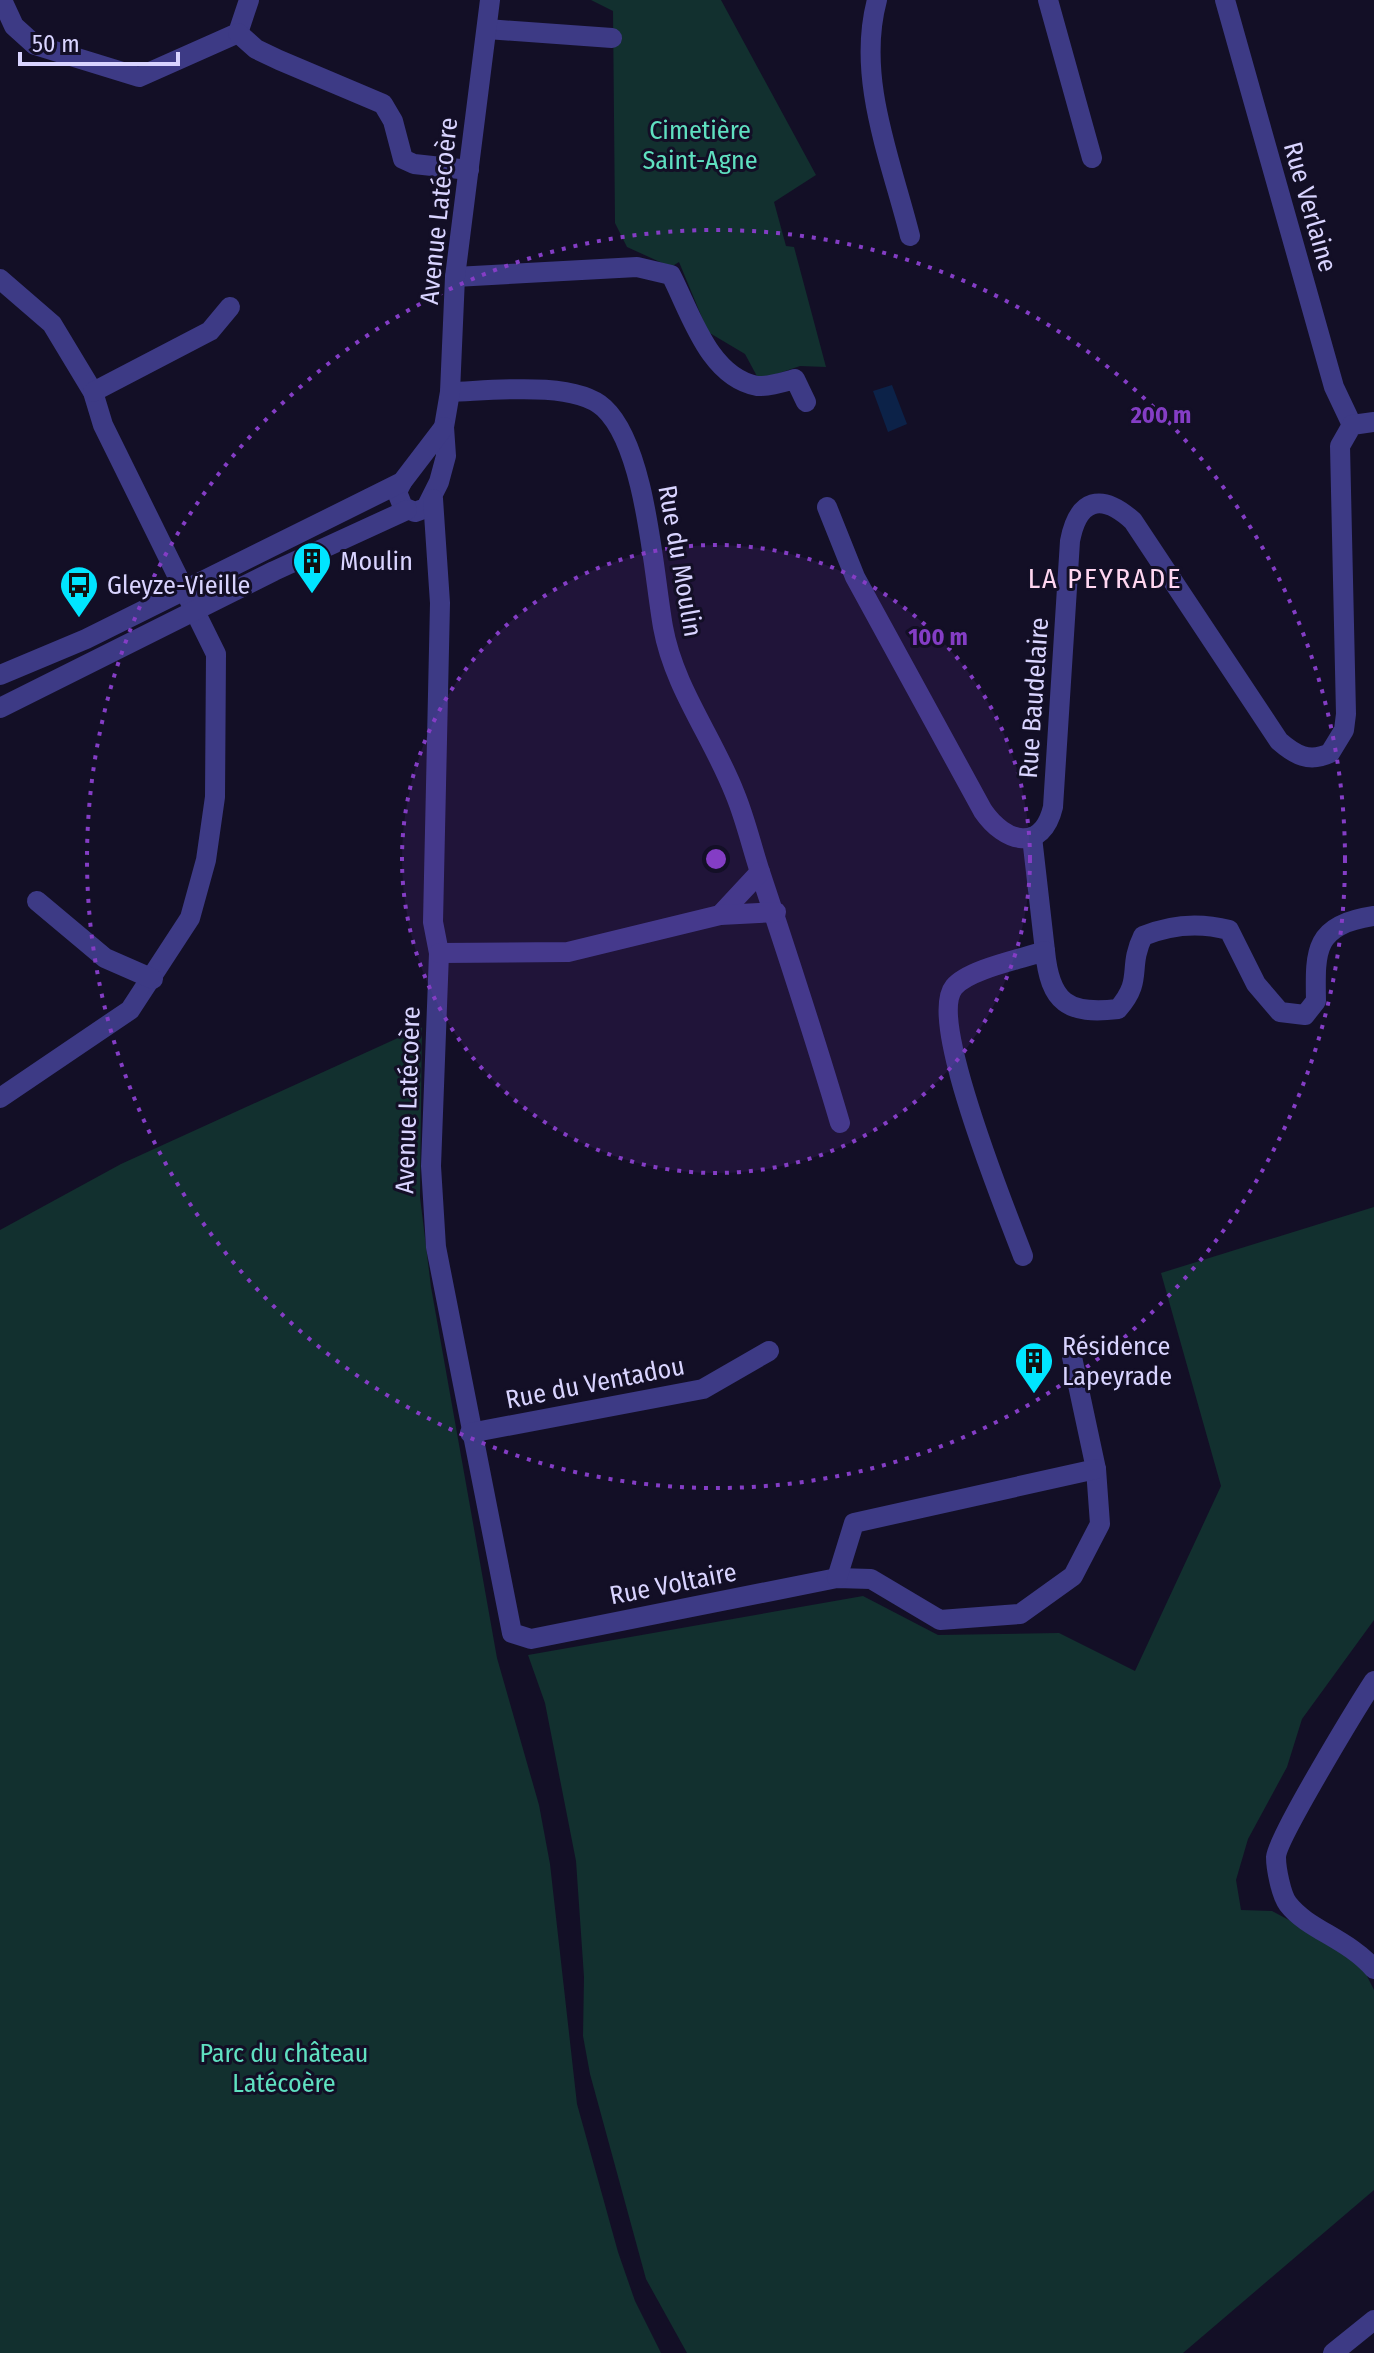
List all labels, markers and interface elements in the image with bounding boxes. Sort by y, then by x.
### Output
scale bar [20,16,178,66]
text: 50 m [32,30,80,58]
park label: Cimetière Saint-Agne [642,115,758,176]
street label: Avenue Latécoère [414,116,464,306]
street label: Rue Verlaine [1277,138,1343,276]
text: 200 m [1130,401,1191,429]
street label: Rue du Moulin [651,483,709,639]
building icon: Moulin [291,540,333,595]
place label: Moulin [340,546,413,577]
district label: LA PEYRADE [1028,562,1182,595]
bus stop icon: Gleyze-Vieille [58,564,100,619]
place label: Gleyze-Vieille [107,570,250,601]
street label: Rue Baudelaire [1013,616,1055,780]
text: 100 m [908,623,968,651]
centre of rings [702,845,730,873]
street label: Avenue Latécoère [389,1006,427,1194]
place label: Résidence Lapeyrade [1062,1331,1172,1392]
building icon: Résidence Lapeyrade [1013,1340,1055,1395]
street label: Rue du Ventadou [503,1350,687,1416]
street label: Rue Voltaire [607,1557,739,1611]
park label: Parc du château Latécoère [200,2038,368,2099]

